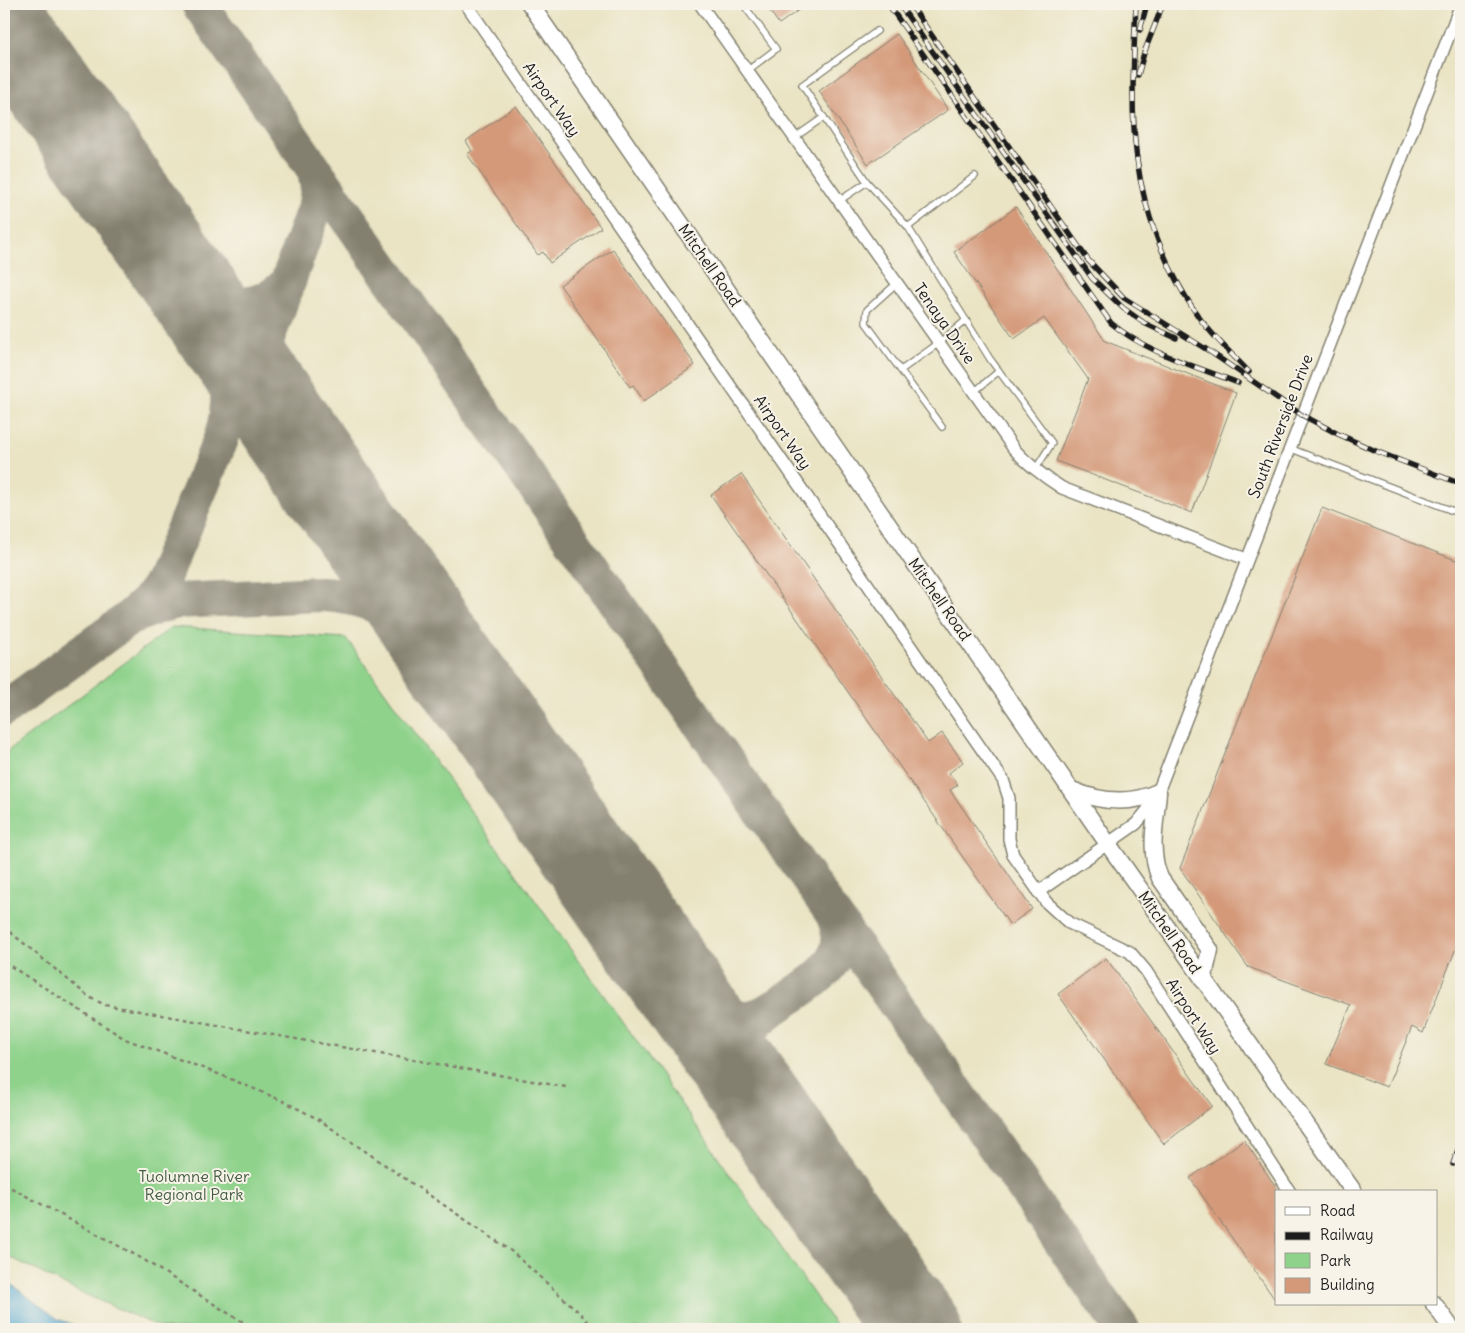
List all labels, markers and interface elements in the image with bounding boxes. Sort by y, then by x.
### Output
street label: Airport Way [519,58,585,140]
street label: Mitchell Road [674,220,746,310]
street label: Tenaya Drive [910,279,980,367]
street label: South Riverside Drive [1243,351,1317,501]
street label: Airport Way [750,391,816,473]
street label: Mitchell Road [904,554,976,644]
street label: Mitchell Road [1134,887,1206,977]
street label: Airport Way [1162,974,1226,1058]
park label: Tuolumne River Regional Park [139,1166,250,1204]
legend [1275,1190,1438,1306]
text: Road [1320,1201,1355,1220]
text: Railway [1320,1225,1374,1244]
text: Park [1320,1251,1351,1270]
text: Building [1320,1275,1375,1294]

